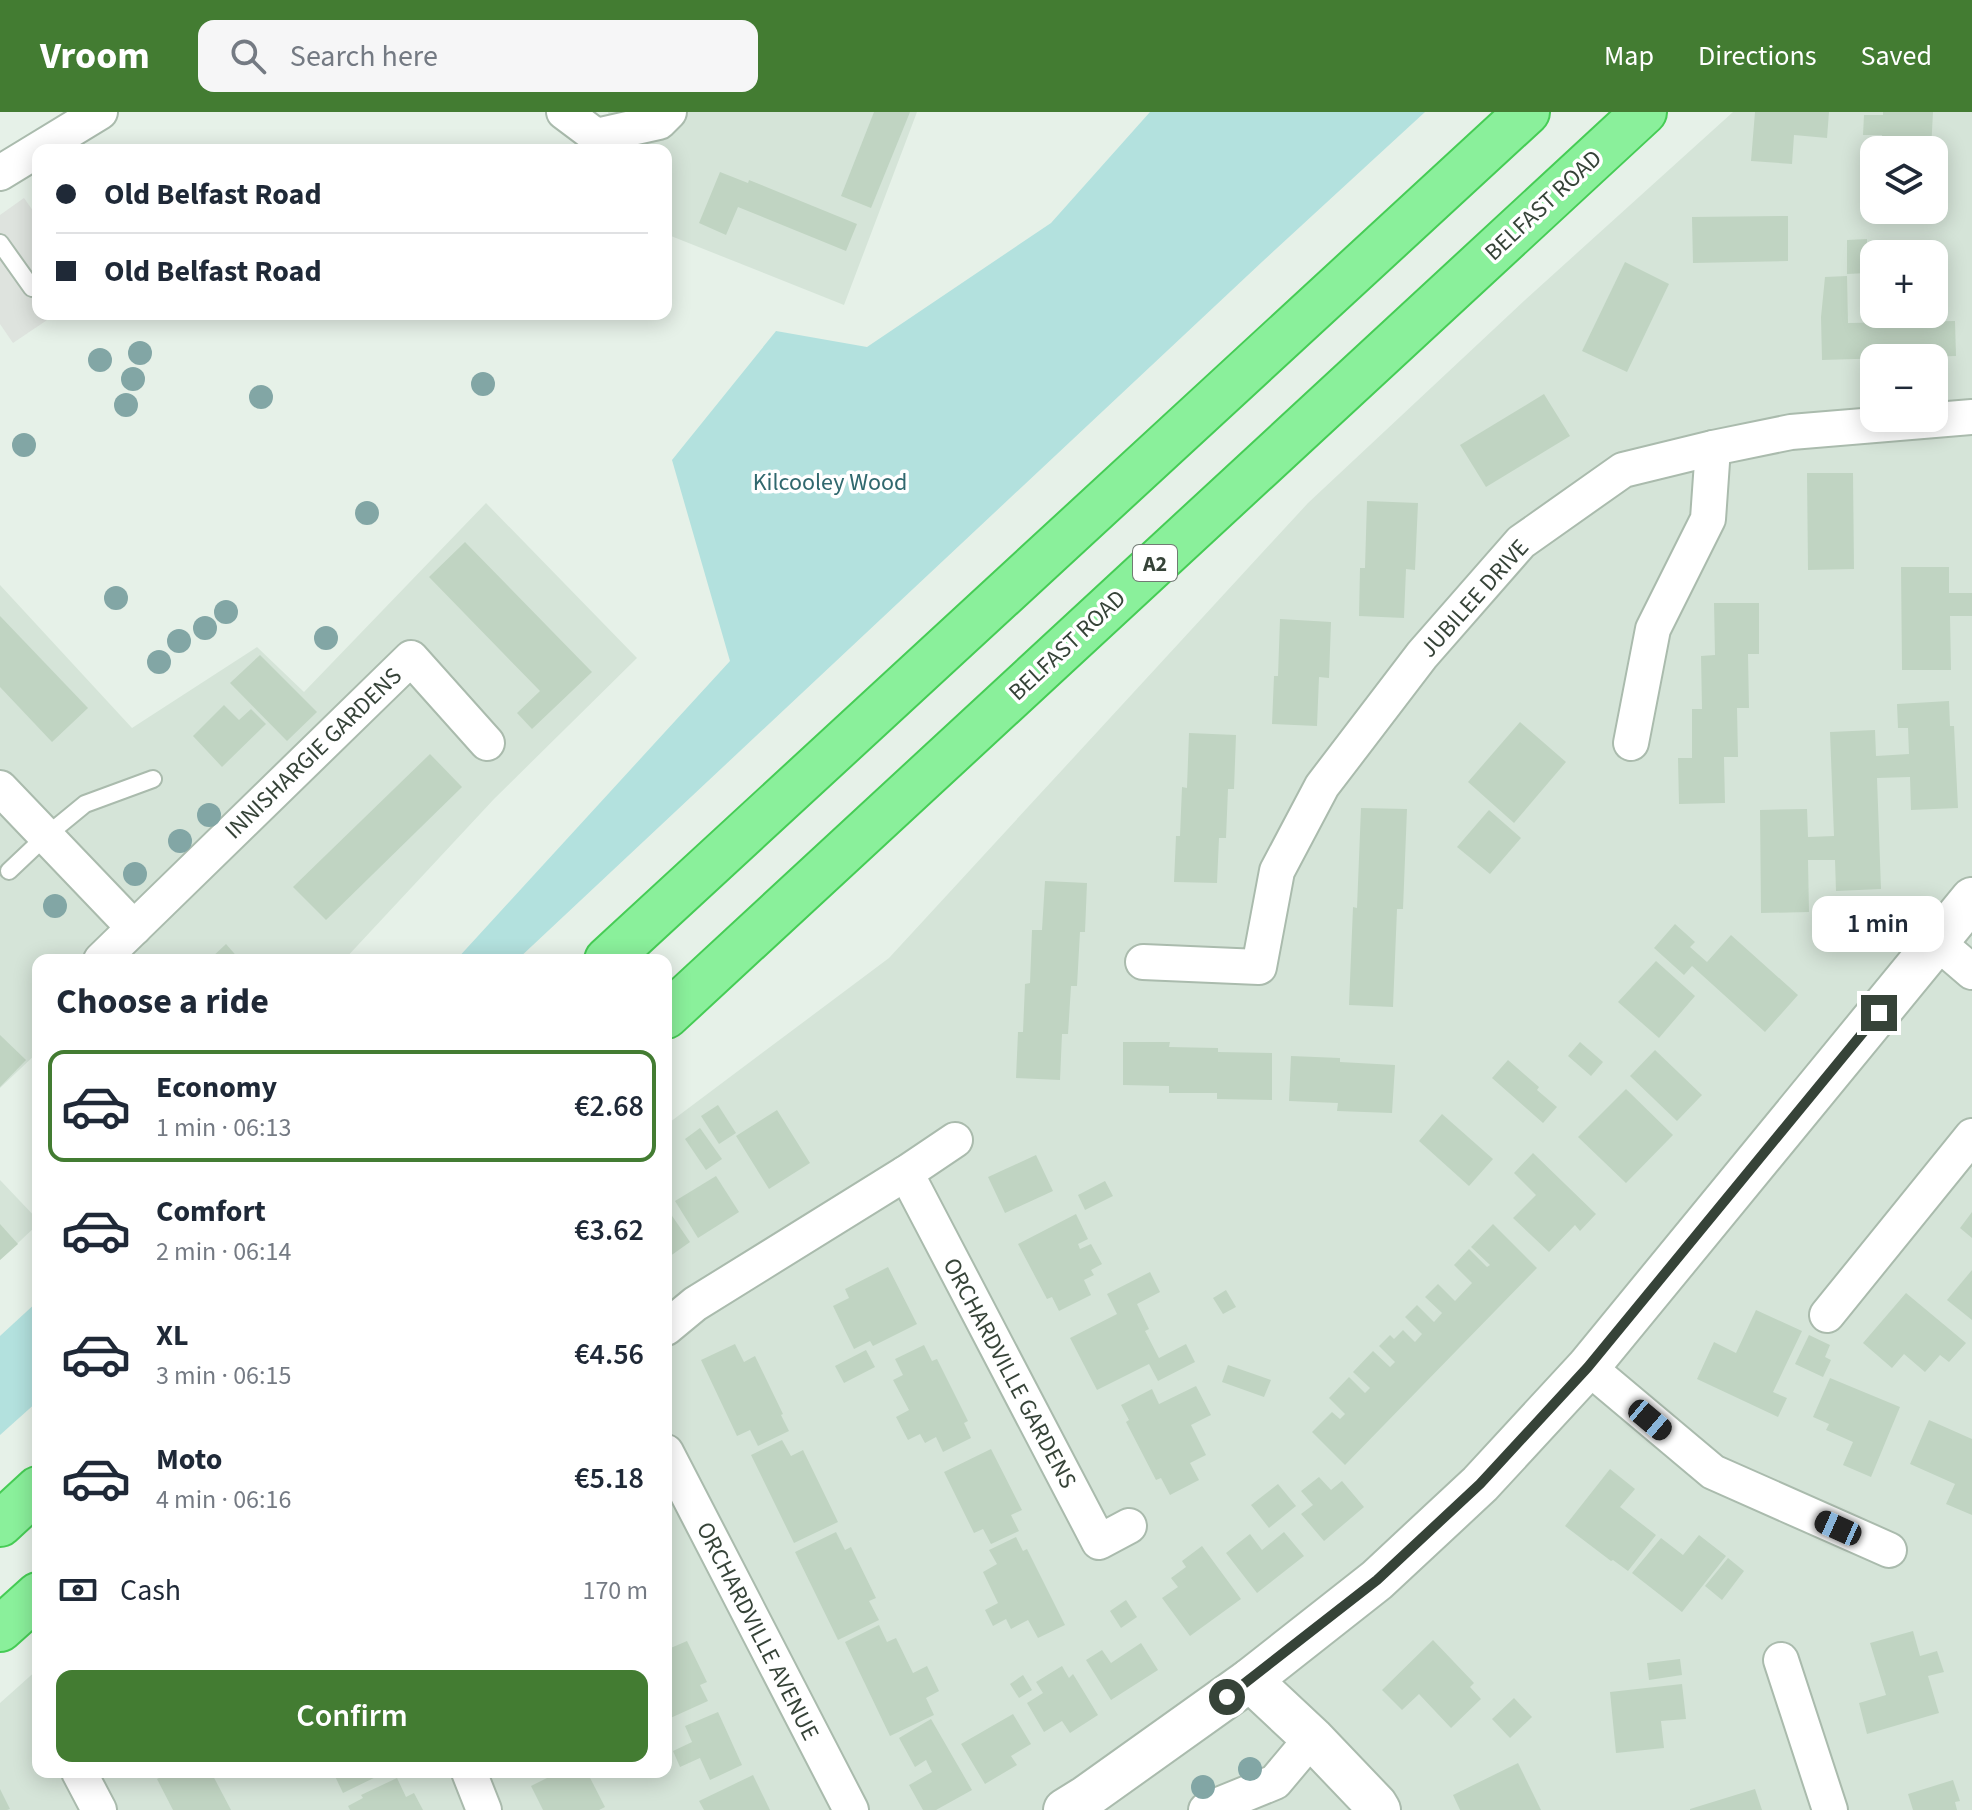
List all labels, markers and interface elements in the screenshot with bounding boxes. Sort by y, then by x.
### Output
search box [198,20,758,92]
text: Vroom [40,29,150,83]
icon: search [226,34,270,78]
text: Search here [290,35,438,78]
text: Map [1604,36,1654,76]
text: Directions [1698,36,1817,76]
text: Saved [1861,36,1932,76]
map controls [1860,136,1948,432]
button: layers [1860,136,1948,224]
street label: BELFAST ROAD [1477,142,1610,269]
text: Old Belfast Road [104,173,322,216]
button: + [1860,240,1948,328]
text: Old Belfast Road [104,250,322,293]
button: − [1860,344,1948,432]
park label: Kilcooley Wood [753,465,907,500]
street label: JUBILEE DRIVE [1412,531,1537,665]
road number: A2 [1133,545,1177,581]
street label: BELFAST ROAD [1001,582,1134,709]
street label: INNISHARGIE GARDENS [217,659,410,847]
callout: 1 min [1813,897,1945,953]
text: 1 min [1847,905,1909,942]
text: Choose a ride [56,976,269,1027]
route end [1861,995,1897,1031]
text: Economy [156,1066,277,1109]
icon: car [60,1070,132,1142]
text: €2.68 [574,1085,644,1128]
text: 1 min · 06:13 [156,1109,291,1146]
text: Comfort [156,1190,266,1233]
icon: car [60,1194,132,1266]
text: €3.62 [574,1209,644,1252]
text: 2 min · 06:14 [156,1233,291,1270]
street label: ORCHARDVILLE GARDENS [934,1252,1085,1495]
text: XL [156,1314,189,1357]
icon: car [60,1318,132,1390]
text: €4.56 [574,1333,644,1376]
text: 3 min · 06:15 [156,1357,291,1394]
car [1624,1395,1676,1445]
text: Moto [156,1438,222,1481]
icon: car [60,1442,132,1514]
text: €5.18 [574,1457,644,1500]
text: 4 min · 06:16 [156,1481,291,1518]
car [1811,1507,1865,1549]
street label: ORCHARDVILLE AVENUE [687,1516,828,1747]
icon: cash [56,1568,100,1612]
text: Cash [120,1569,181,1612]
text: 170 m [582,1572,648,1609]
button: Confirm [56,1670,648,1762]
route start [1209,1679,1245,1715]

